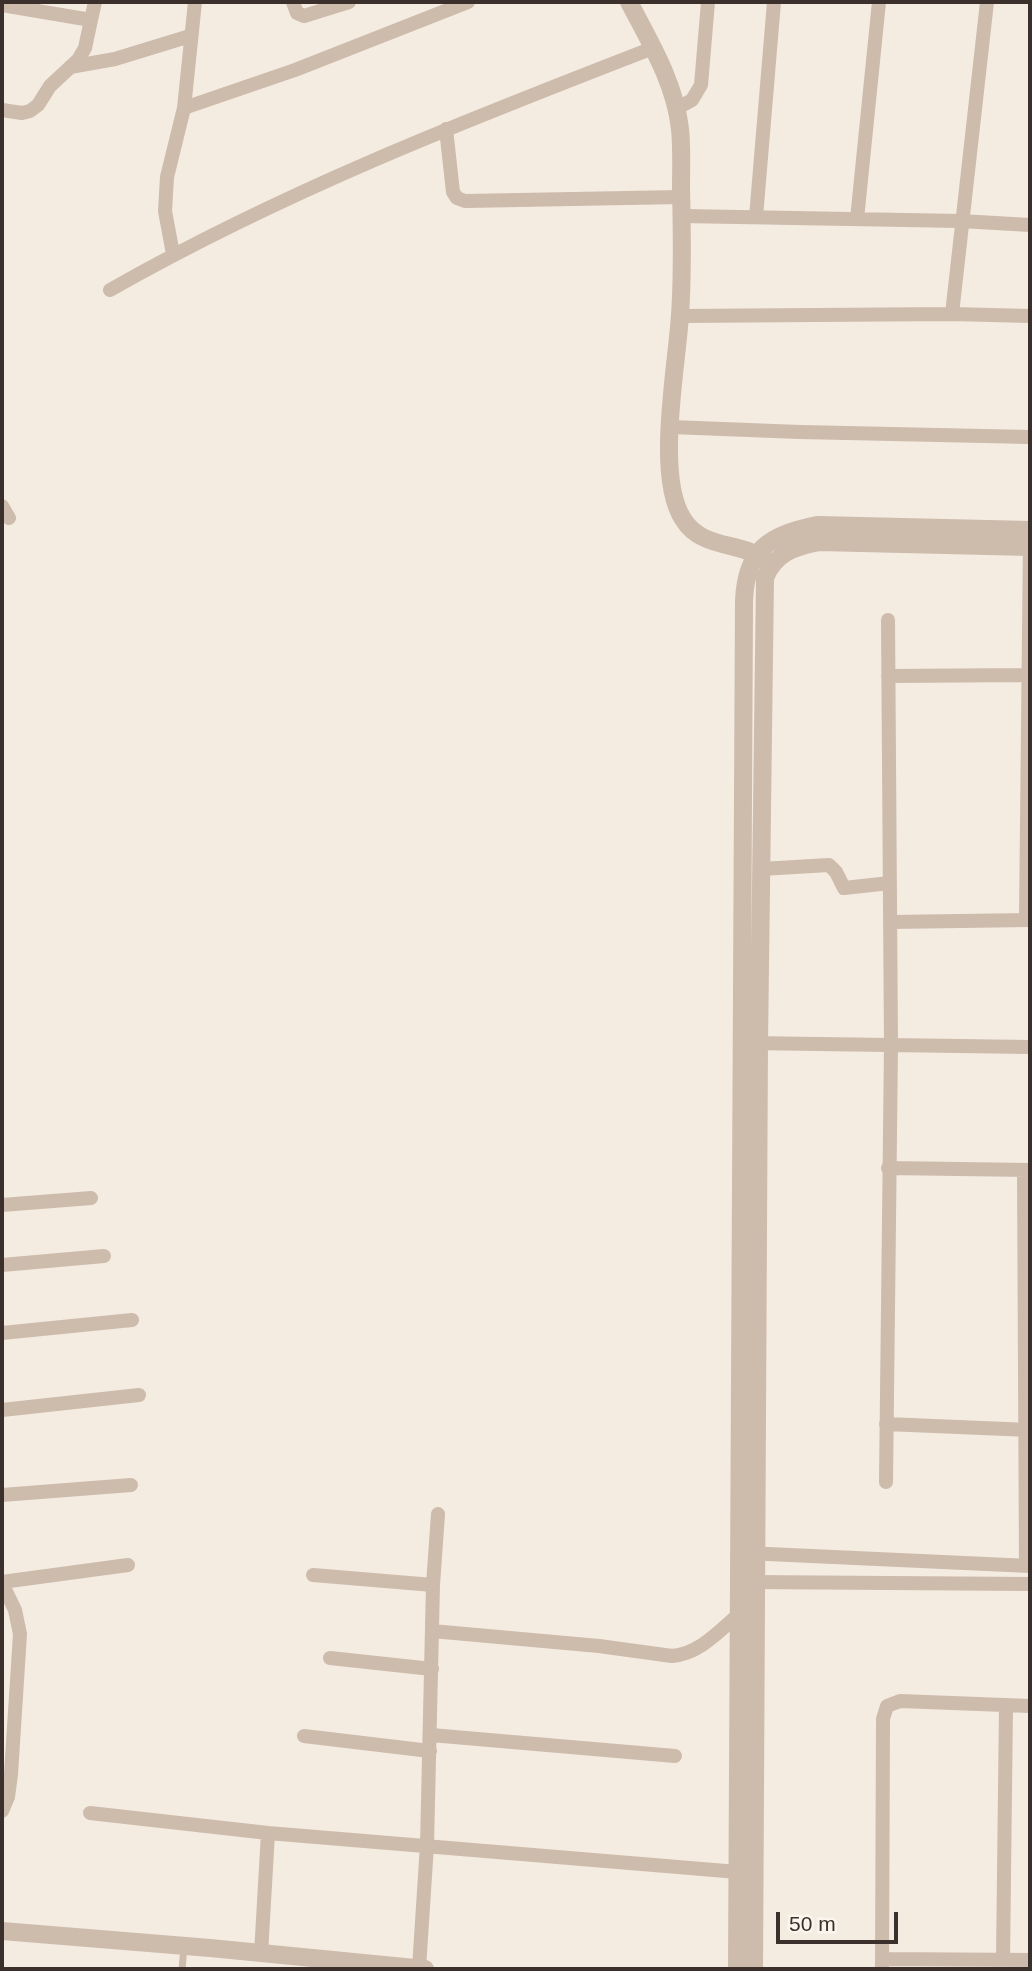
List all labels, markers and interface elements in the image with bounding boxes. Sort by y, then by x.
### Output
scale bar [780,1898,902,1942]
text: 50 m [789,1912,836,1935]

